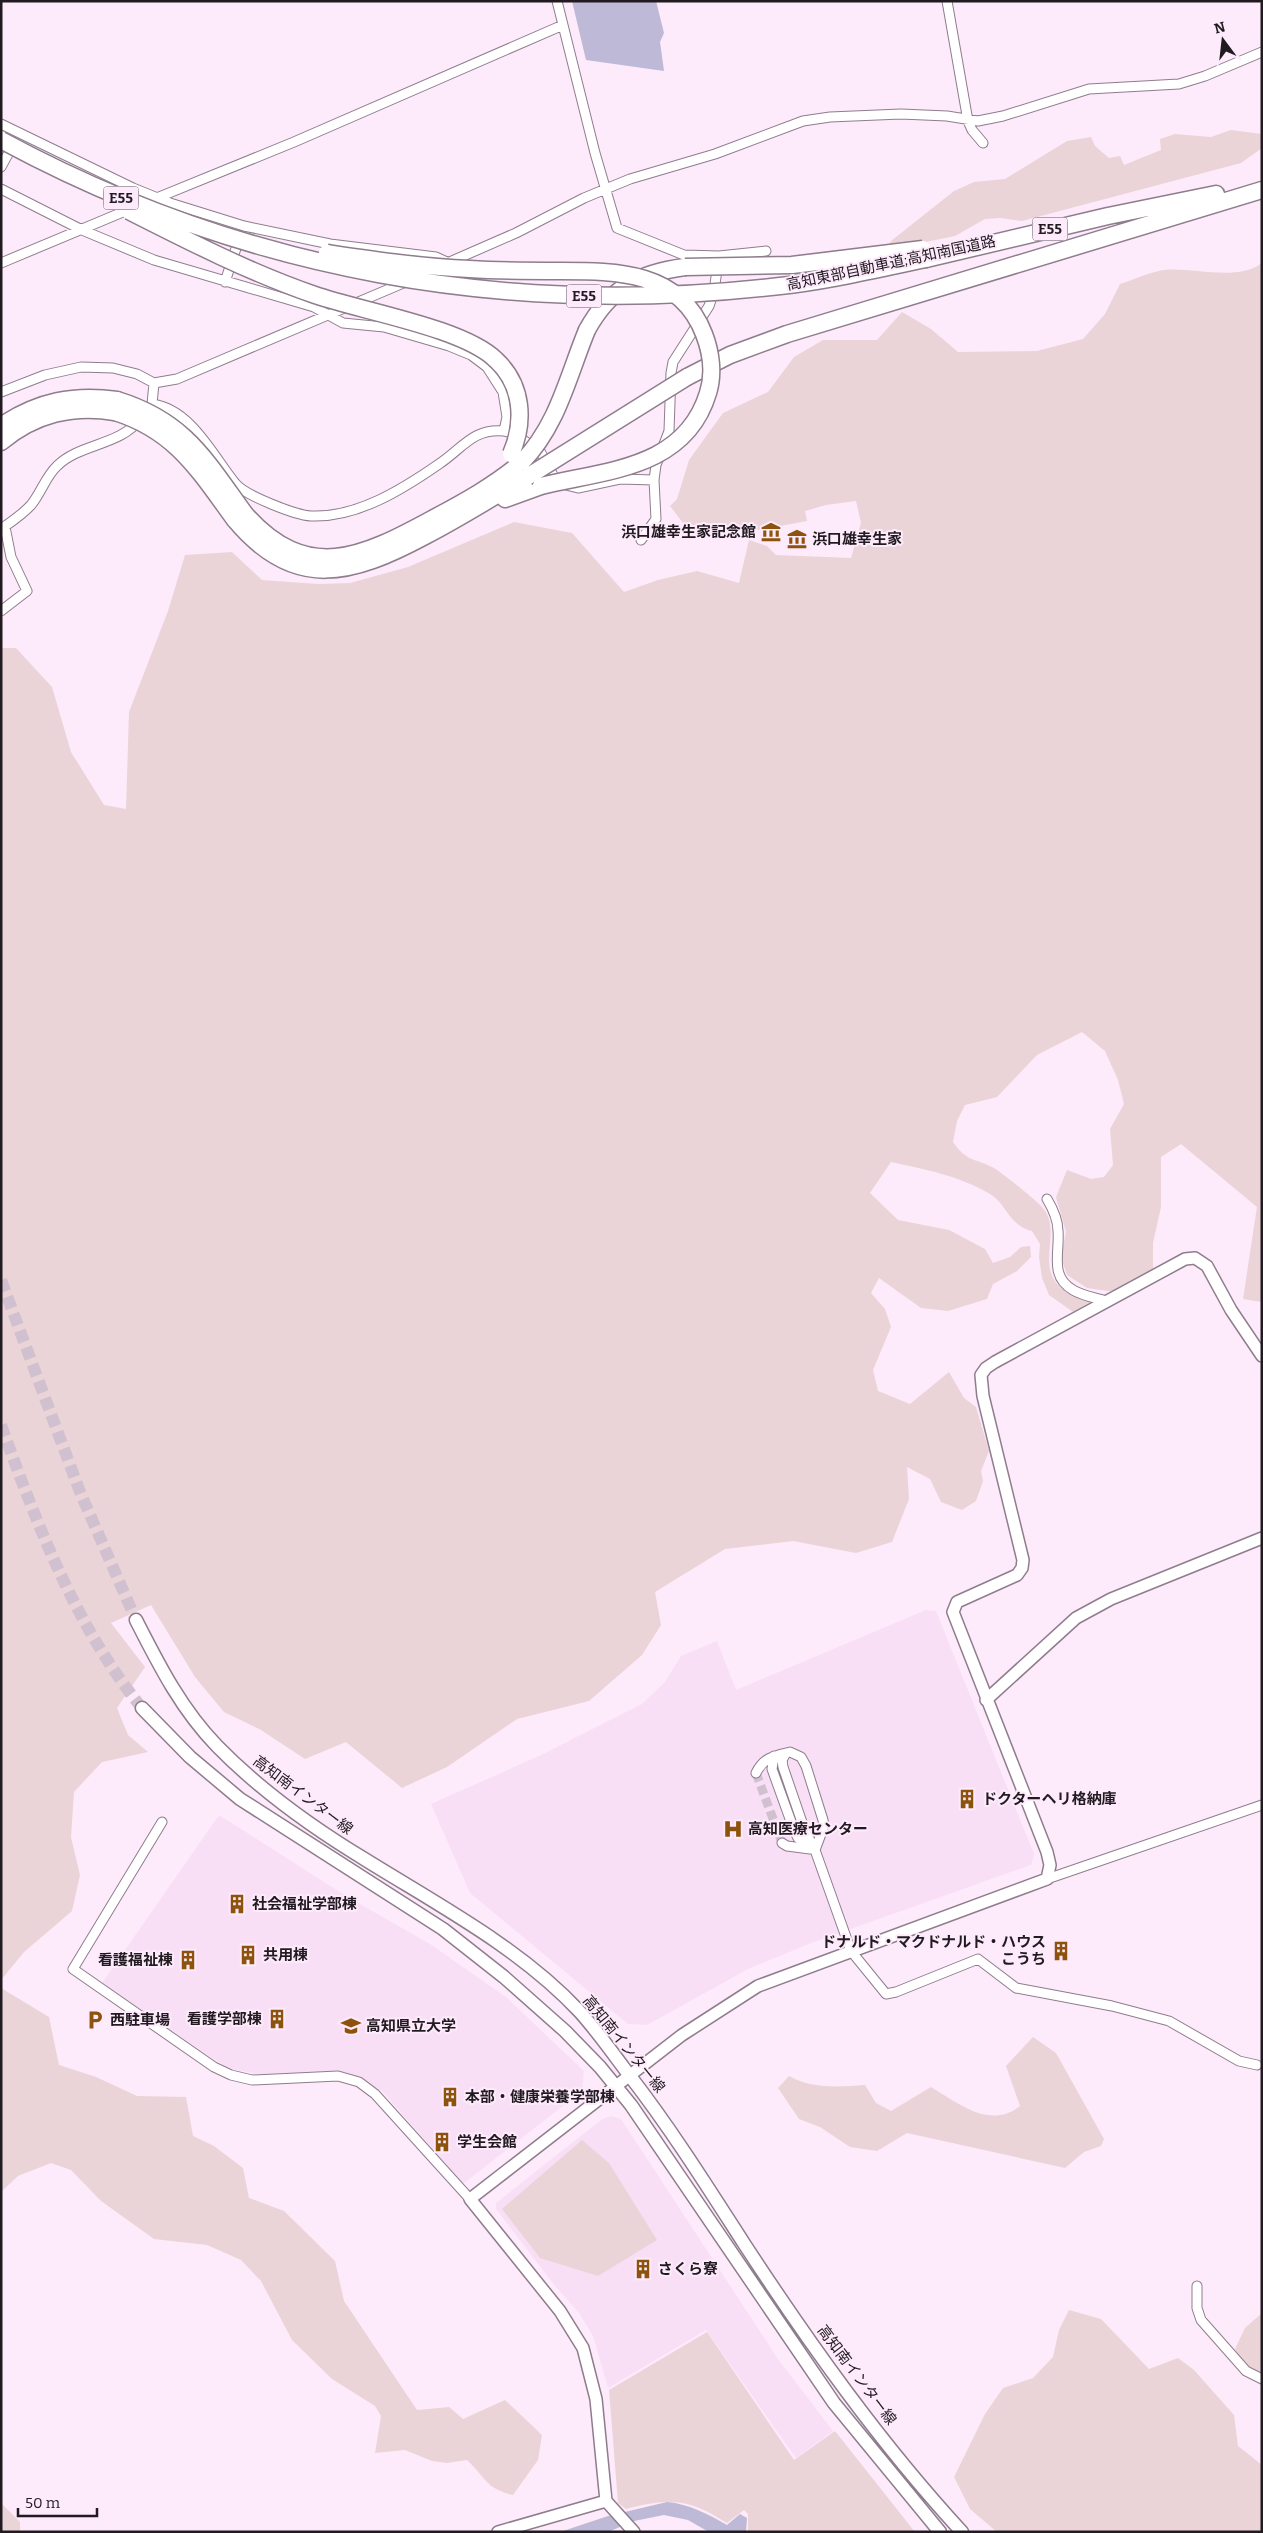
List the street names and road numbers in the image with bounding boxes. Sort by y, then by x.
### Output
road number: E55 [104,187,138,210]
road number: E55 [1032,218,1068,240]
street label: 高知東部自動車道;高知南国道路 [785,232,997,294]
road number: E55 [566,284,602,308]
street label: 高知南インター線 [250,1752,356,1838]
street label: 高知南インター線 [579,1992,669,2096]
street label: 高知南インター線 [814,2322,900,2428]

